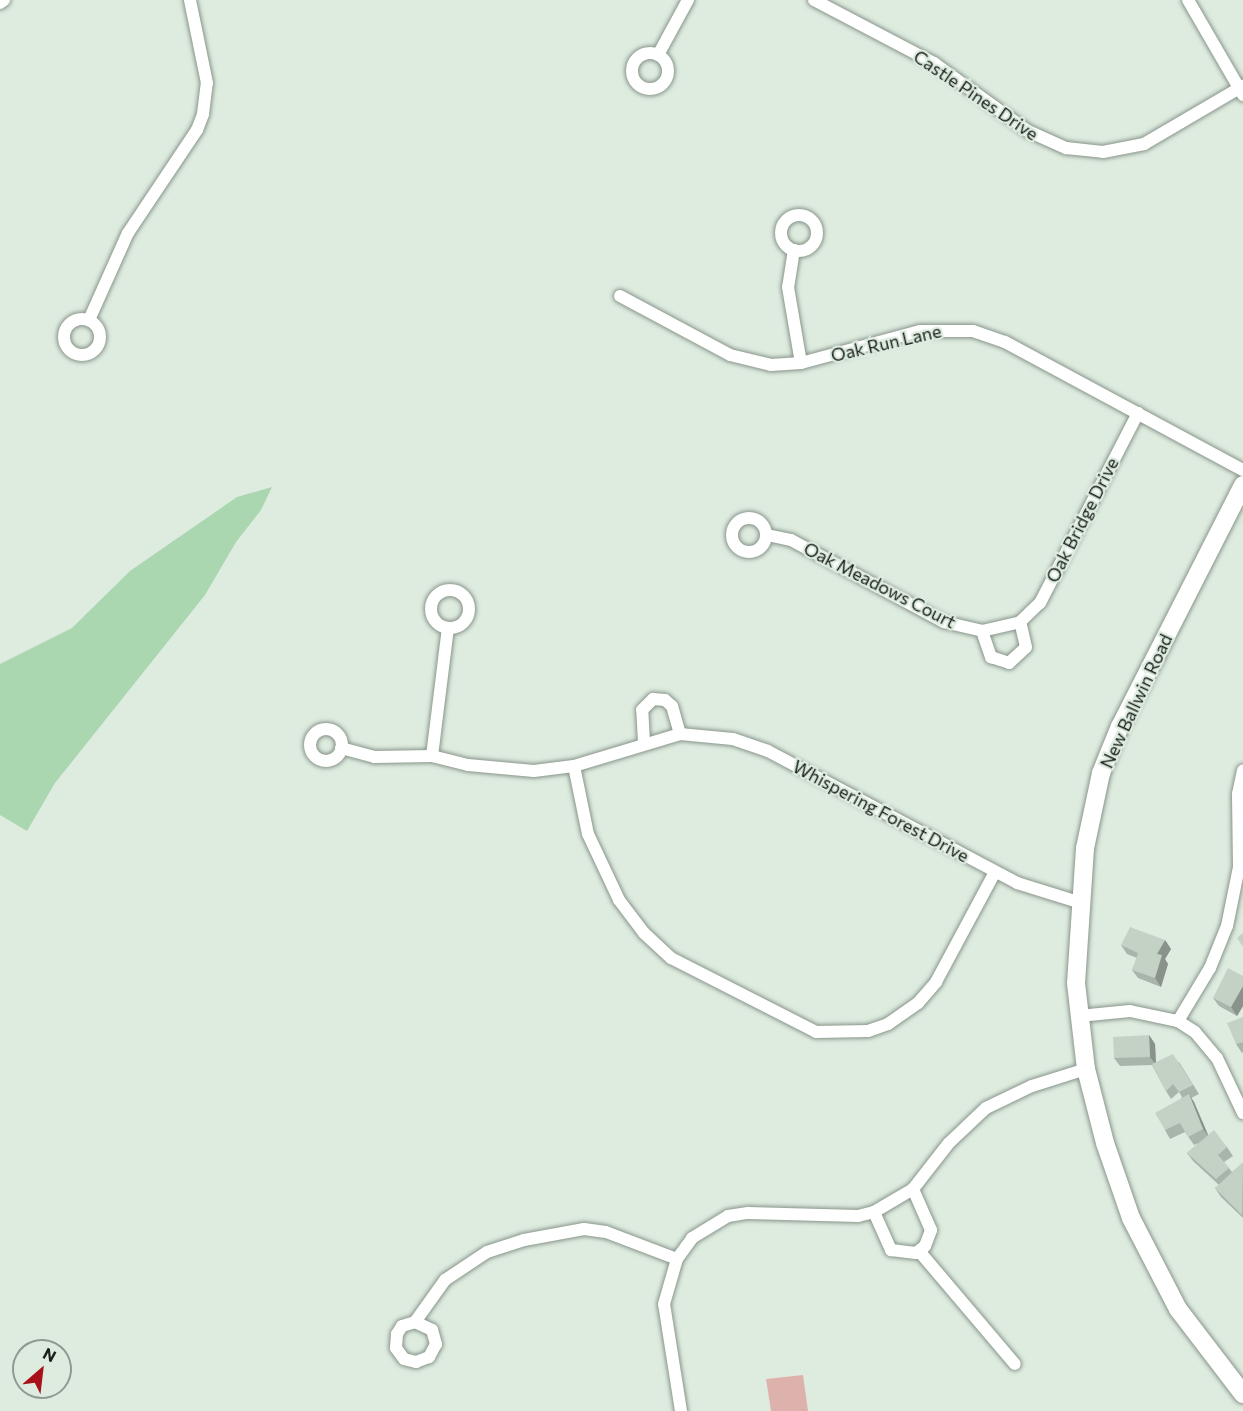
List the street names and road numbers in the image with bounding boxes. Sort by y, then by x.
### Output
street label: Castle Pines Drive [910,45,1042,145]
street label: Oak Run Lane [829,320,943,366]
street label: Oak Bridge Drive [1041,454,1123,586]
street label: Oak Meadows Court [800,537,960,633]
street label: New Ballwin Road [1095,630,1177,772]
street label: Whispering Forest Drive [789,755,973,867]

